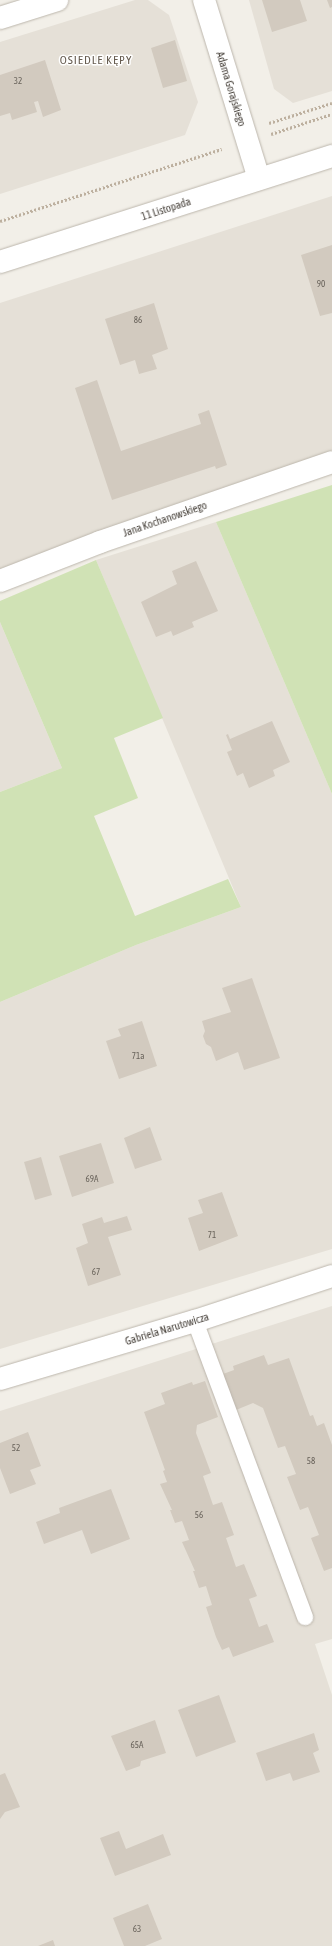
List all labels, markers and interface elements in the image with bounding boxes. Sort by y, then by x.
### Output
street label: Adama Gorajskiego [213,50,249,128]
district label: OSIEDLE KĘPY [60,54,132,68]
house number: 32 [14,76,22,86]
street label: 11 Listopada [140,195,192,223]
house number: 90 [317,279,325,289]
house number: 86 [134,315,142,325]
street label: Jana Kochanowskiego [121,498,209,540]
house number: 71a [132,1051,144,1061]
house number: 69A [86,1174,98,1184]
house number: 71 [208,1230,216,1240]
house number: 67 [92,1267,100,1277]
street label: Gabriela Narutowicza [123,1310,211,1348]
house number: 52 [12,1443,20,1453]
house number: 58 [307,1456,315,1466]
house number: 56 [195,1510,203,1520]
house number: 65A [131,1740,143,1750]
house number: 63 [133,1924,141,1934]

